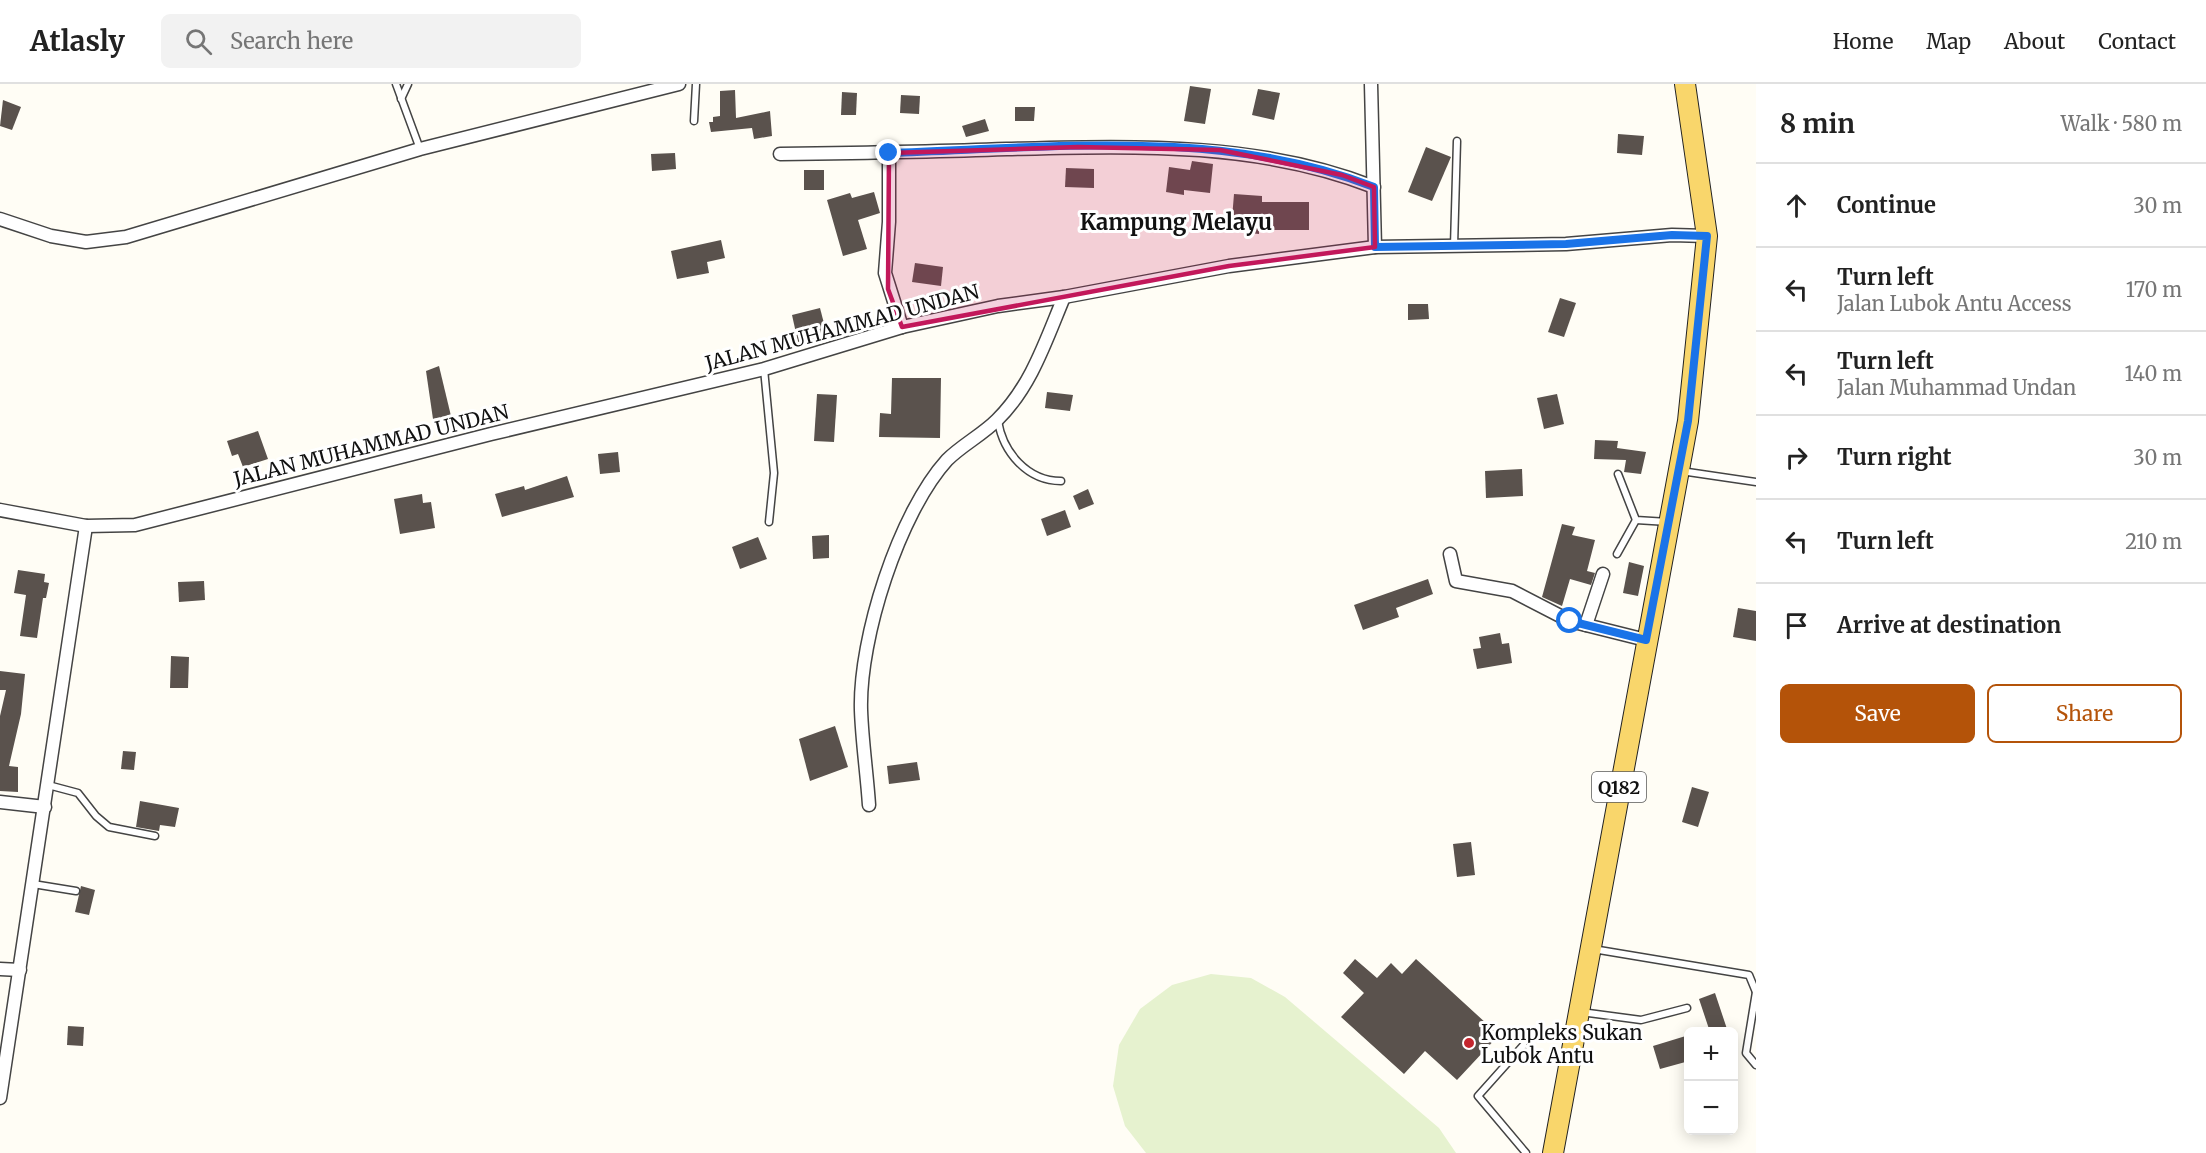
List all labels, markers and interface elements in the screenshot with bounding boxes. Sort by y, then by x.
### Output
search box [161,14,581,68]
text: Atlasly [30,23,125,59]
icon: search [182,25,215,58]
text: Search here [230,27,353,55]
text: Home [1833,28,1893,55]
text: Map [1926,28,1971,55]
text: About [2004,28,2065,55]
text: Contact [2098,28,2176,55]
text: 8 min [1780,107,1855,140]
text: Walk · 580 m [2061,111,2182,136]
route end [875,139,901,165]
icon: ahead [1780,189,1813,222]
text: Continue [1837,191,1936,219]
text: 30 m [2133,193,2182,218]
district label: Kampung Melayu [1080,208,1272,236]
text: Turn left [1837,263,1934,291]
icon: left [1780,273,1813,306]
text: 170 m [2126,277,2182,302]
street label: JALAN MUHAMMAD UNDAN [701,278,982,376]
text: Jalan Lubok Antu Access [1837,291,2072,316]
text: Turn left [1837,347,1934,375]
icon: left [1780,357,1813,390]
text: 140 m [2125,361,2182,386]
text: Jalan Muhammad Undan [1837,375,2076,400]
street label: JALAN MUHAMMAD UNDAN [230,399,512,492]
icon: right [1780,441,1813,474]
text: Turn right [1837,443,1951,471]
text: 30 m [2133,445,2182,470]
icon: left [1780,525,1813,558]
text: Turn left [1837,527,1934,555]
text: 210 m [2125,529,2182,554]
route start [1556,607,1582,633]
icon: arrive [1780,609,1813,642]
text: Arrive at destination [1837,611,2061,639]
button: Save [1780,684,1975,743]
button: Share [1987,684,2182,743]
road number: Q182 [1592,772,1646,802]
place label: Kompleks Sukan Lubok Antu [1481,1020,1643,1068]
map controls [1684,1027,1738,1135]
button: + [1684,1027,1738,1081]
marker: Kompleks Sukan Lubok Antu [1462,1036,1476,1050]
button: − [1684,1081,1738,1135]

